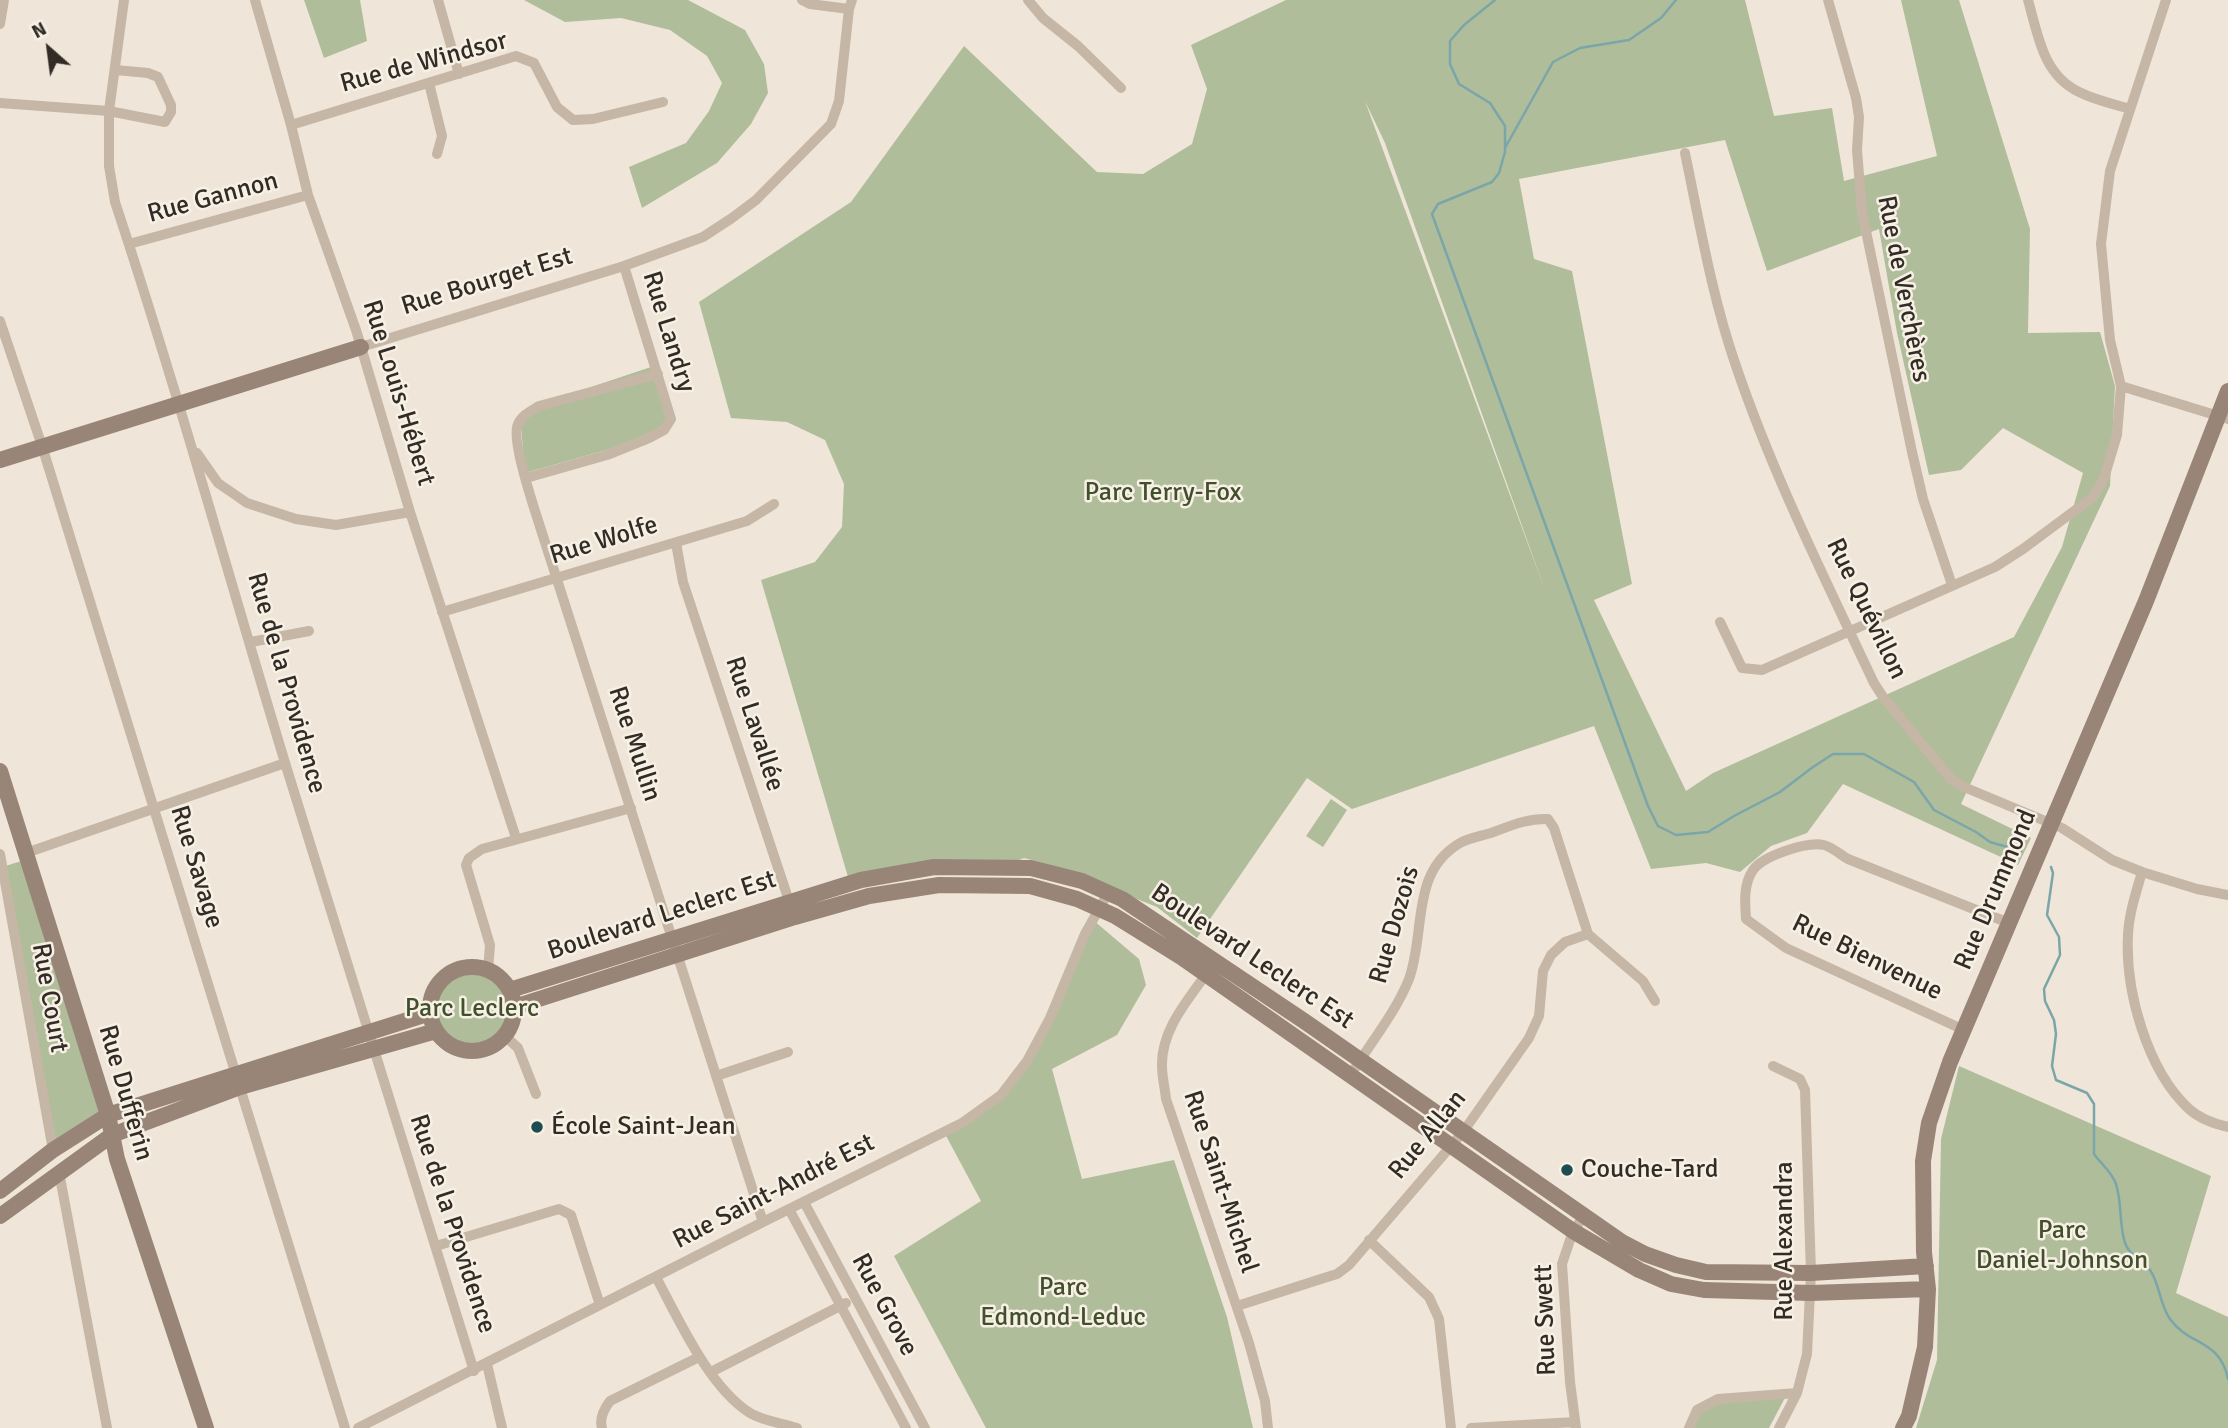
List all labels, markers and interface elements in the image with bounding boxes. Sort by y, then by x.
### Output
north arrow [14,14,84,84]
text: N [28,17,51,44]
street label: Rue de Windsor [337,26,511,100]
street label: Rue Gannon [144,166,282,230]
street label: Rue de Verchères [1870,193,1936,385]
street label: Rue Bourget Est [398,241,576,323]
street label: Rue Landry [635,268,701,396]
street label: Rue Louis-Hébert [355,296,441,490]
park label: Parc Terry-Fox [1085,477,1241,509]
street label: Rue Wolfe [546,510,662,572]
street label: Rue Quévillon [1819,534,1913,684]
street label: Rue de la Providence [240,569,332,797]
street label: Rue Lavallée [718,653,790,795]
street label: Rue Mullin [601,682,667,806]
street label: Rue Savage [163,802,229,932]
street label: Rue Drummond [1948,805,2044,975]
street label: Rue Dozois [1363,863,1427,987]
street label: Boulevard Leclerc Est [544,864,780,968]
street label: Boulevard Leclerc Est [1145,877,1359,1037]
street label: Rue Bienvenue [1787,908,1947,1008]
street label: Rue Court [24,941,74,1055]
park label: Parc Leclerc [405,993,539,1025]
street label: Rue Dufferin [91,1022,159,1164]
street label: Rue Allan [1383,1084,1473,1186]
street label: Rue Saint-Michel [1176,1087,1264,1277]
street label: Rue de la Providence [402,1111,502,1337]
place label: École Saint-Jean [551,1111,736,1143]
marker: École Saint-Jean [529,1119,545,1135]
street label: Rue Saint-André Est [668,1128,880,1256]
place label: Couche-Tard [1581,1154,1719,1186]
street label: Rue Alexandra [1769,1161,1801,1321]
marker: Couche-Tard [1559,1162,1575,1178]
park label: Parc Daniel-Johnson [1976,1215,2148,1276]
street label: Rue Grove [844,1248,924,1362]
street label: Rue Swett [1528,1264,1564,1376]
park label: Parc Edmond-Leduc [980,1272,1146,1334]

